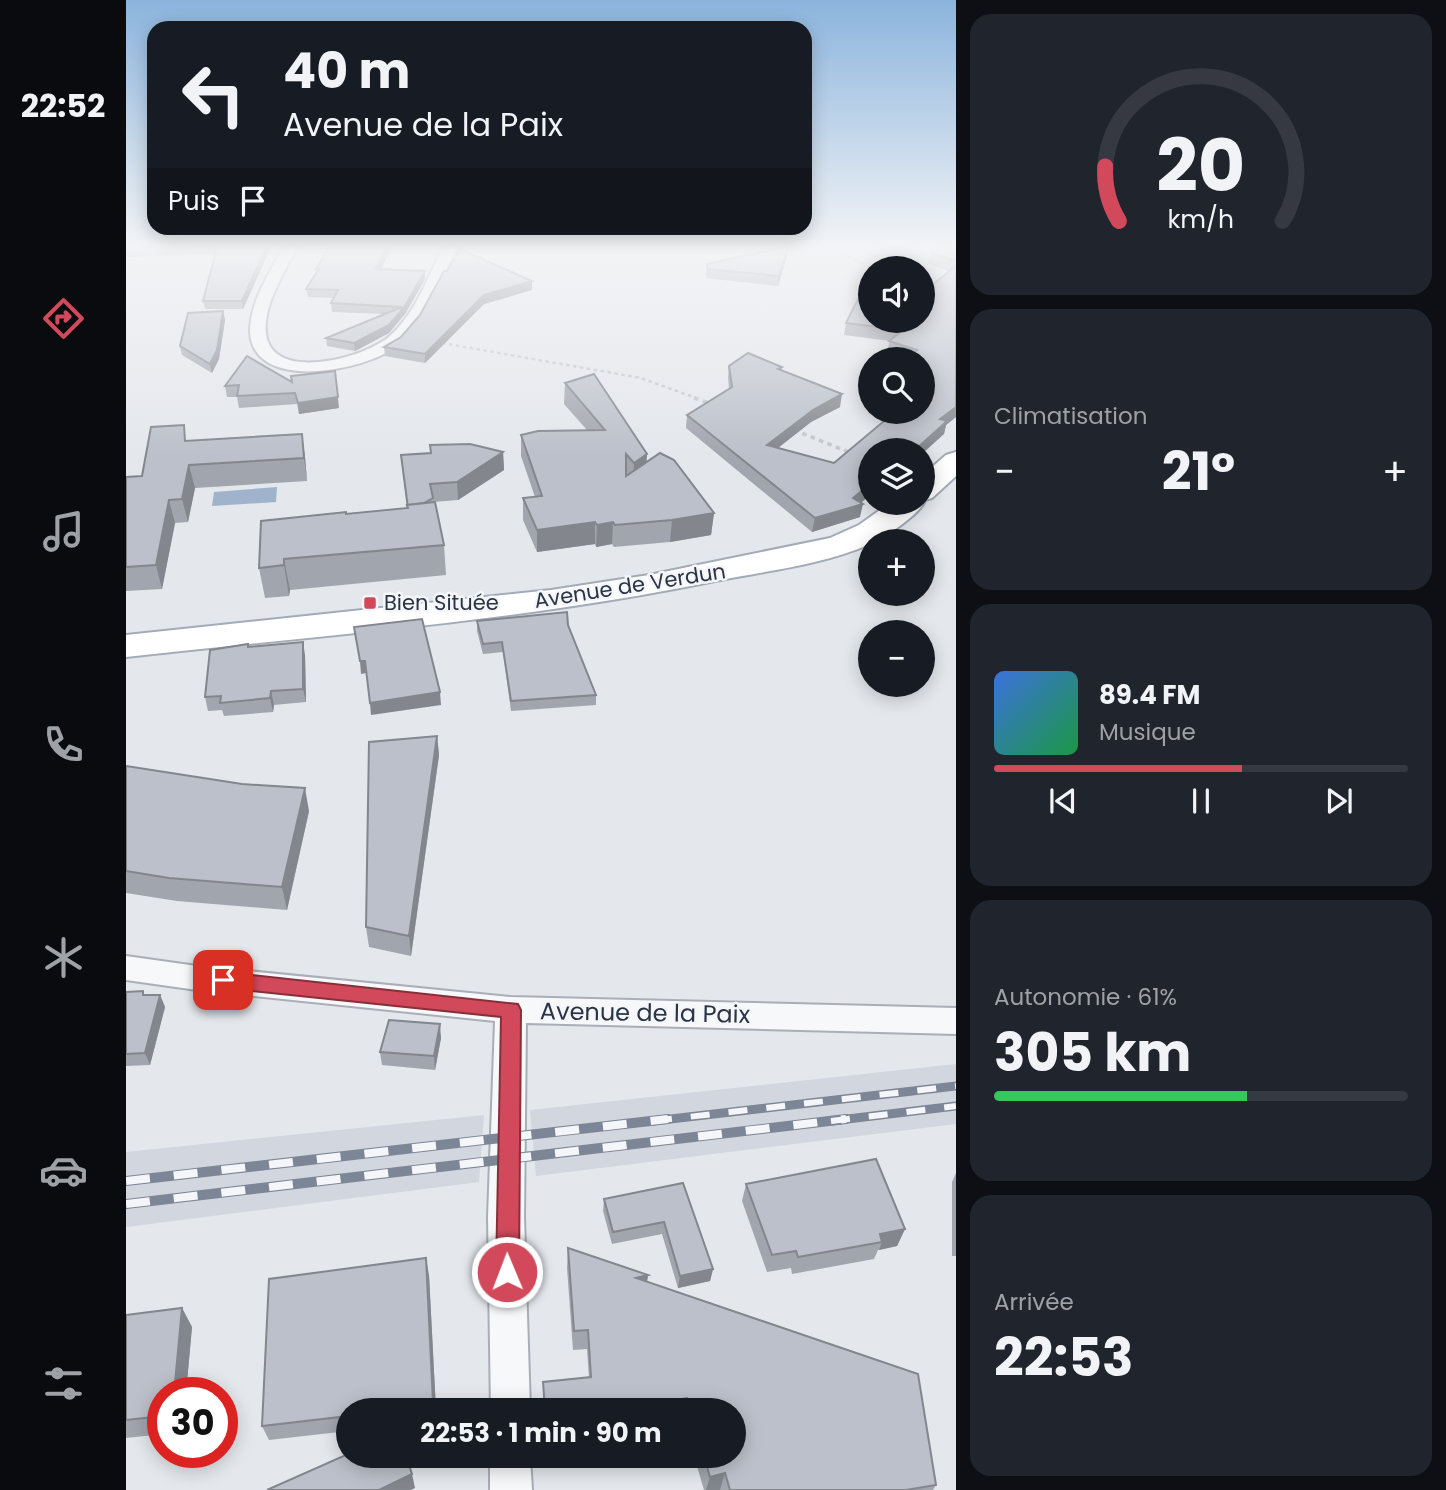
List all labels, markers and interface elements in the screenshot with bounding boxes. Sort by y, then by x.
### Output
text: 40 m [283,37,410,105]
icon: left [168,49,259,140]
text: 22:52 [21,83,105,128]
text: Avenue de la Paix [283,102,563,147]
text: 20 [1156,115,1246,216]
icon: arrive [234,182,272,220]
text: Puis [168,183,220,219]
text: km/h [1168,201,1234,236]
map controls [858,256,935,697]
button: sound [858,256,935,333]
icon: directions [39,294,88,343]
button: search [858,347,935,424]
text: Climatisation [994,400,1147,432]
text: 21° [1162,435,1235,508]
button: layers [858,438,935,515]
text: − [994,445,1015,498]
text: + [1382,445,1408,498]
icon: music [39,507,88,556]
button: + [858,529,935,606]
street label: Avenue de Verdun [532,556,728,615]
place label: Bien Située [384,588,499,617]
marker: Bien Située [362,595,378,611]
button: − [858,620,935,697]
text: 89.4 FM [1099,677,1200,713]
text: Musique [1099,716,1196,748]
icon: phone [39,720,88,769]
icon: previous [1044,782,1082,820]
icon: pause [1182,782,1220,820]
icon: next [1320,782,1358,820]
icon: climate [39,933,88,982]
pin [193,950,253,1010]
icon: arrive [204,961,242,999]
text: Autonomie · 61% [994,981,1177,1013]
street label: Avenue de la Paix [540,994,751,1031]
text: 305 km [994,1016,1191,1089]
icon: car [39,1146,88,1195]
position arrow [470,1235,544,1309]
text: Arrivée [994,1286,1074,1318]
text: 22:53 [994,1321,1133,1394]
icon: filters [39,1359,88,1408]
speed limit sign: 30 [147,1377,238,1468]
text: 22:53 · 1 min · 90 m [420,1415,662,1451]

